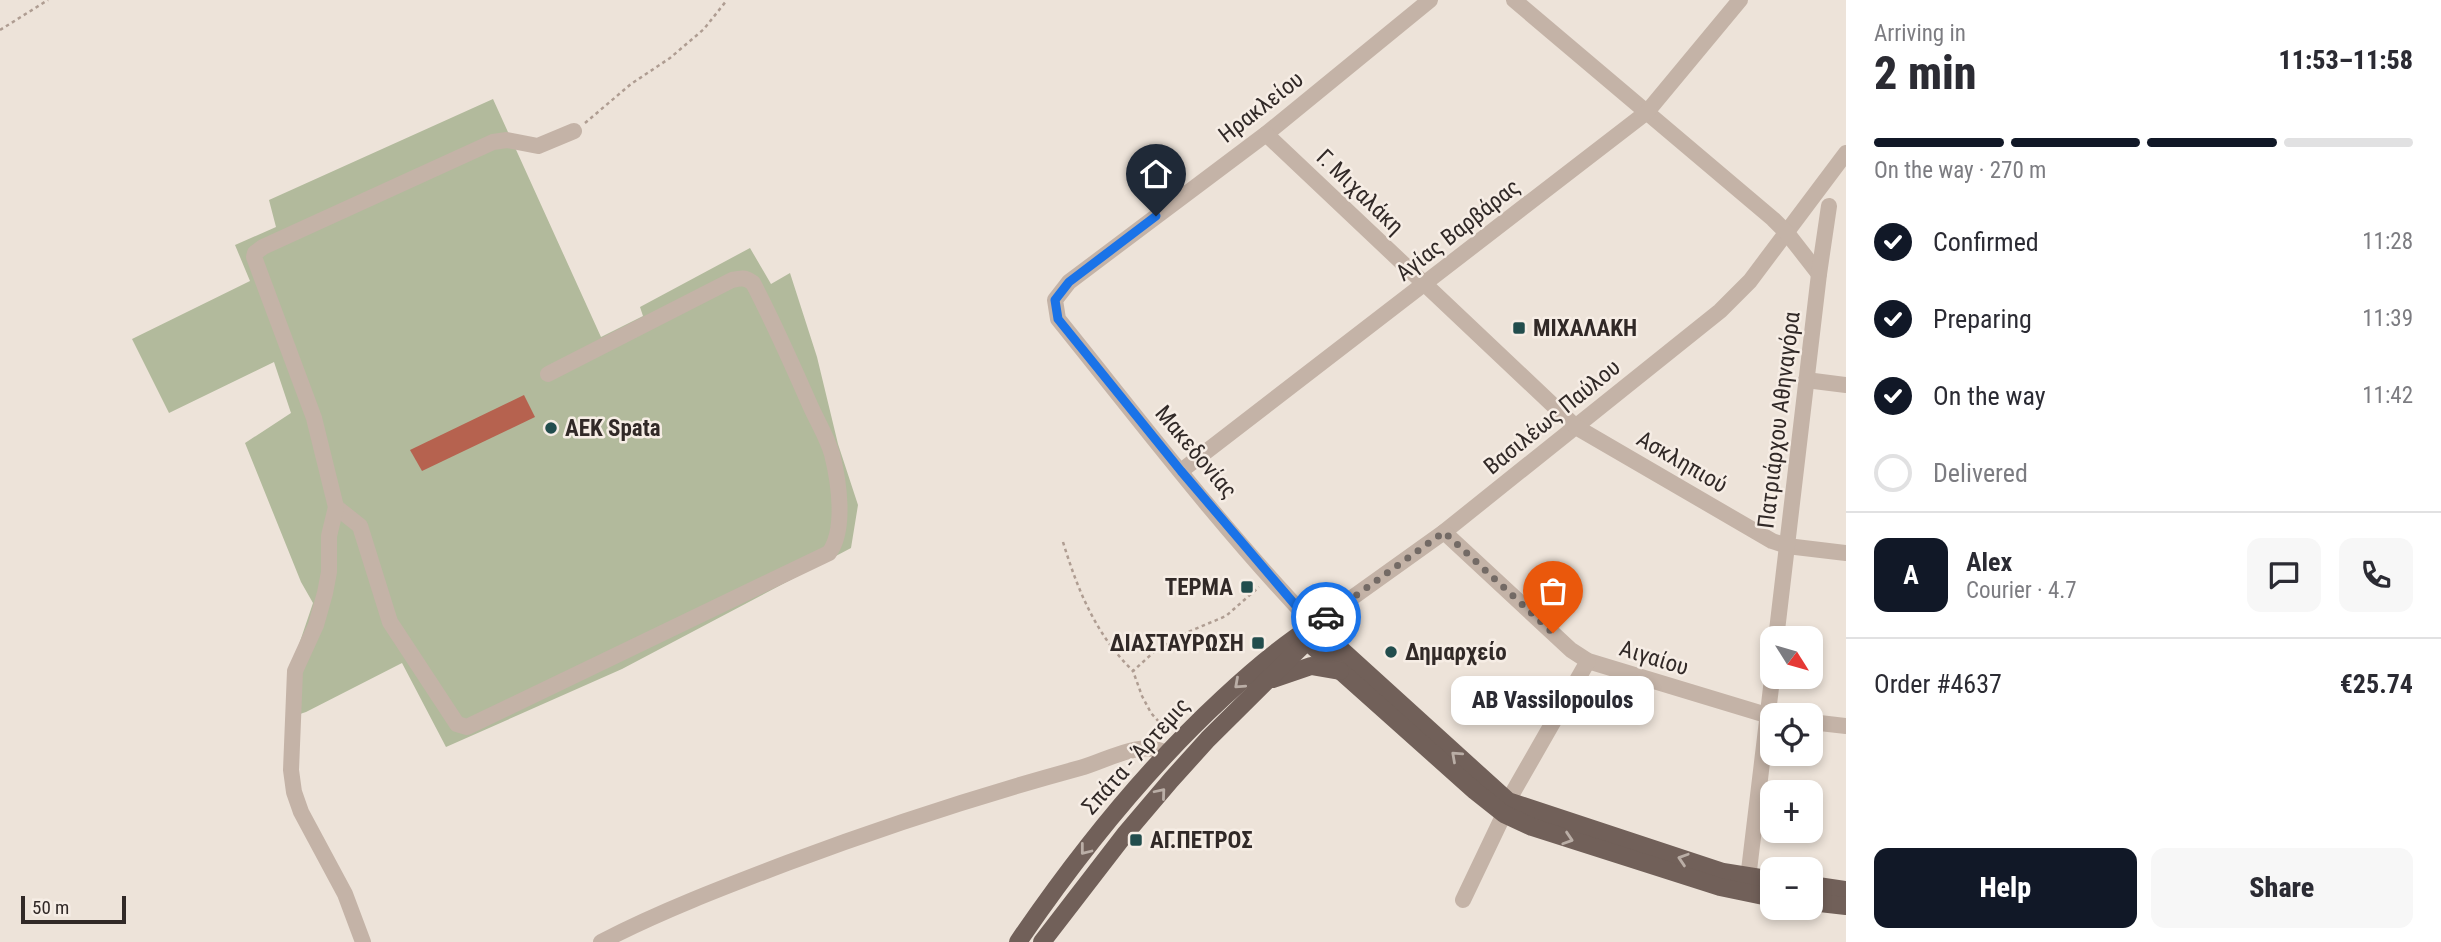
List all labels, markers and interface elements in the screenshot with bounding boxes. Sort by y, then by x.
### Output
text: Arriving in [1874,20,1966,47]
text: 11:53–11:58 [2279,45,2413,75]
text: 2 min [1874,46,1977,100]
street label: Ηρακλείου [1213,66,1309,148]
pin [1126,144,1186,216]
street label: Γ. Μιχαλάκη [1311,144,1409,240]
icon: home [1137,155,1175,193]
text: On the way · 270 m [1874,157,2046,184]
street label: Αγίας Βαρβάρας [1391,173,1525,287]
icon: check [1874,223,1912,261]
text: Confirmed [1933,227,2039,257]
text: 11:28 [2362,228,2413,255]
icon: check [1874,300,1912,338]
text: Preparing [1933,304,2032,334]
text: 11:39 [2362,305,2413,332]
street label: Πατριάρχου Αθηναγόρα [1752,310,1806,530]
place label: ΜΙΧΑΛΑΚΗ [1533,315,1637,342]
marker: ΜΙΧΑΛΑΚΗ [1511,320,1527,336]
street label: Βασιλέως Παύλου [1478,354,1626,480]
icon: check [1874,377,1912,415]
text: On the way [1933,381,2046,411]
text: 11:42 [2362,382,2413,409]
street label: Μακεδονίας [1149,400,1243,504]
place label: AEK Spata [565,415,661,442]
marker: AEK Spata [543,420,559,436]
street label: Ασκληπιού [1632,425,1732,499]
text: Delivered [1933,458,2028,488]
button: chat [2247,538,2321,612]
button: phone [2339,538,2413,612]
text: Alex [1966,547,2012,577]
text: A [1903,560,1919,590]
pin [1523,561,1583,633]
icon: bag [1534,572,1572,610]
place label: ΤΕΡΜΑ [1165,574,1233,601]
text: Courier · 4.7 [1966,577,2077,604]
marker: ΤΕΡΜΑ [1239,579,1255,595]
courier [1291,582,1361,652]
icon: car [1307,598,1345,636]
north arrow [1760,626,1824,690]
map controls [1760,626,1823,920]
place label: ΔΙΑΣΤΑΥΡΩΣΗ [1110,630,1244,657]
marker: ΔΙΑΣΤΑΥΡΩΣΗ [1250,635,1266,651]
street label: Αιγαίου [1616,635,1692,681]
place label: Δημαρχείο [1405,639,1507,666]
marker: Δημαρχείο [1383,644,1399,660]
text: Order #4637 [1874,669,2002,699]
text: €25.74 [2340,669,2413,699]
one-way arrow [1234,675,1247,688]
callout: AB Vassilopoulos [1452,675,1654,724]
text: AB Vassilopoulos [1472,687,1633,714]
street label: Σπάτα - Άρτεμις [1076,692,1196,820]
button: locate [1760,703,1823,766]
one-way arrow [1452,752,1465,764]
button: + [1760,780,1823,843]
one-way arrow [1152,788,1165,800]
place label: ΑΓ.ΠΕΤΡΟΣ [1150,827,1253,854]
one-way arrow [1561,830,1573,845]
marker: ΑΓ.ΠΕΤΡΟΣ [1128,832,1144,848]
one-way arrow [1080,843,1093,855]
button: Help [1874,848,2137,928]
button: Share [2151,848,2413,928]
one-way arrow [1678,853,1690,867]
button: − [1760,857,1823,920]
scale bar [21,893,126,925]
text: 50 m [32,896,69,919]

